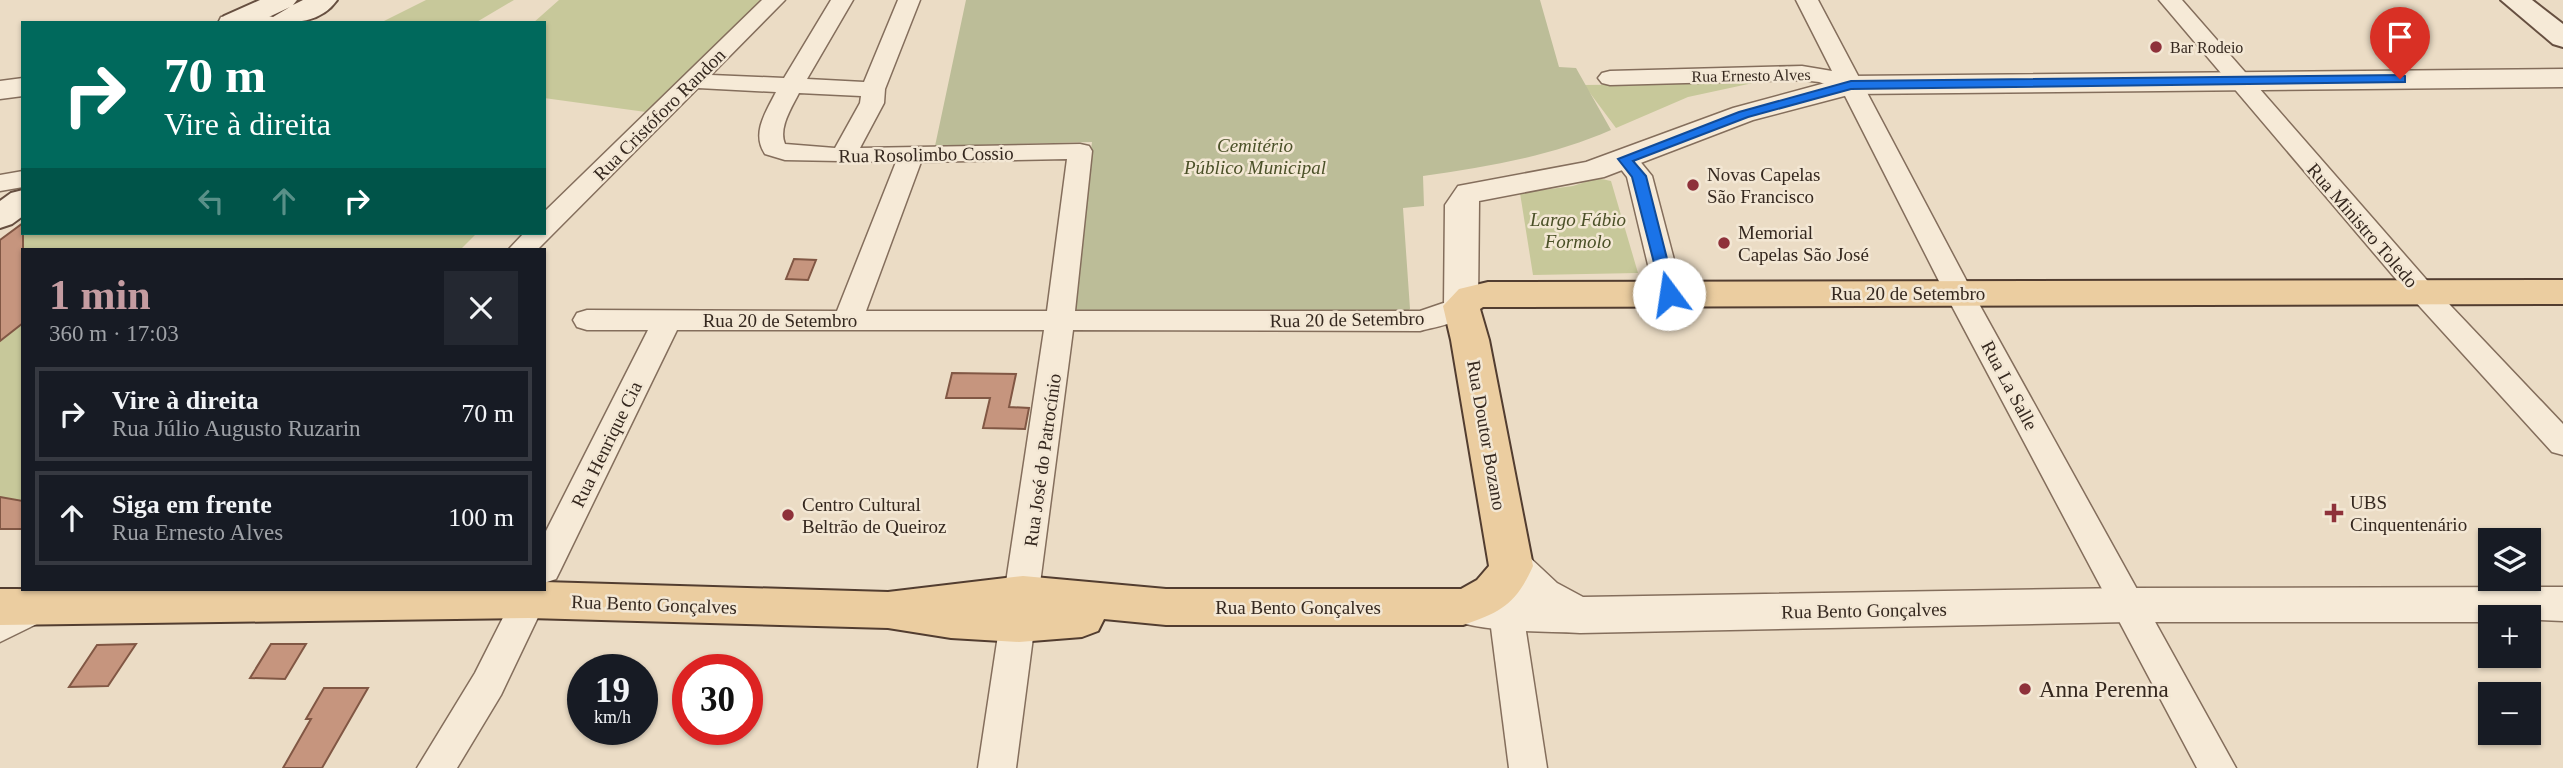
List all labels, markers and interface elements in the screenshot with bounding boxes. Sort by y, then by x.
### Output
pin [2370,7,2430,79]
icon: arrive [2381,18,2419,56]
marker: Bar Rodeio [2148,39,2164,55]
place label: Bar Rodeio [2170,39,2243,56]
street label: Rua Cristóforo Randon [589,44,730,184]
text: 70 m [164,48,266,103]
icon: right [49,49,140,140]
street label: Rua Ernesto Alves [1691,66,1811,85]
text: Vire à direita [164,106,331,142]
park label: Cemitério Público Municipal [1183,135,1326,178]
street label: Rua Rosolimbo Cossio [838,142,1014,167]
street label: Rua Ministro Toledo [2303,159,2422,292]
place label: Novas Capelas São Francisco [1707,164,1820,207]
marker: Novas Capelas São Francisco [1685,177,1701,193]
icon: left [192,182,230,220]
icon: ahead [265,182,303,220]
icon: right [338,182,376,220]
park label: Largo Fábio Formolo [1529,209,1626,252]
place label: Memorial Capelas São José [1738,222,1869,265]
marker: Memorial Capelas São José [1716,235,1732,251]
position arrow [1632,257,1706,331]
button: close [444,271,518,345]
text: 1 min [49,272,151,318]
street label: Rua 20 de Setembro [1831,283,1985,304]
street label: Rua 20 de Setembro [1270,308,1424,331]
street label: Rua 20 de Setembro [703,310,857,331]
text: 360 m · 17:03 [49,321,179,346]
street label: Rua La Salle [1977,337,2042,433]
street label: Rua Doutor Bozano [1463,358,1510,512]
street label: Rua José do Patrocínio [1020,372,1065,548]
street label: Rua Henrique Cia [567,377,646,510]
text: Vire à direita [112,386,259,415]
icon: right [53,395,91,433]
text: 70 m [461,399,514,428]
text: Rua Júlio Augusto Ruzarin [112,416,361,441]
text: Siga em frente [112,490,272,519]
place label: UBS Cinquentenário [2350,492,2467,535]
place label: Centro Cultural Beltrão de Queiroz [802,494,947,537]
icon: ahead [53,499,91,537]
text: 100 m [448,503,514,532]
marker: UBS Cinquentenário [2324,503,2344,523]
marker: Centro Cultural Beltrão de Queiroz [780,507,796,523]
text: Rua Ernesto Alves [112,520,283,545]
map controls [2478,528,2541,745]
button: layers [2478,528,2541,591]
street label: Rua Bento Gonçalves [571,591,737,618]
street label: Rua Bento Gonçalves [1215,597,1381,618]
street label: Rua Bento Gonçalves [1781,599,1947,622]
button: + [2478,605,2541,668]
speed limit sign: 30 [672,654,763,745]
text: 19 [595,671,630,710]
place label: Anna Perenna [2039,677,2169,702]
marker: Anna Perenna [2017,681,2033,697]
button: − [2478,682,2541,745]
text: km/h [594,707,631,727]

